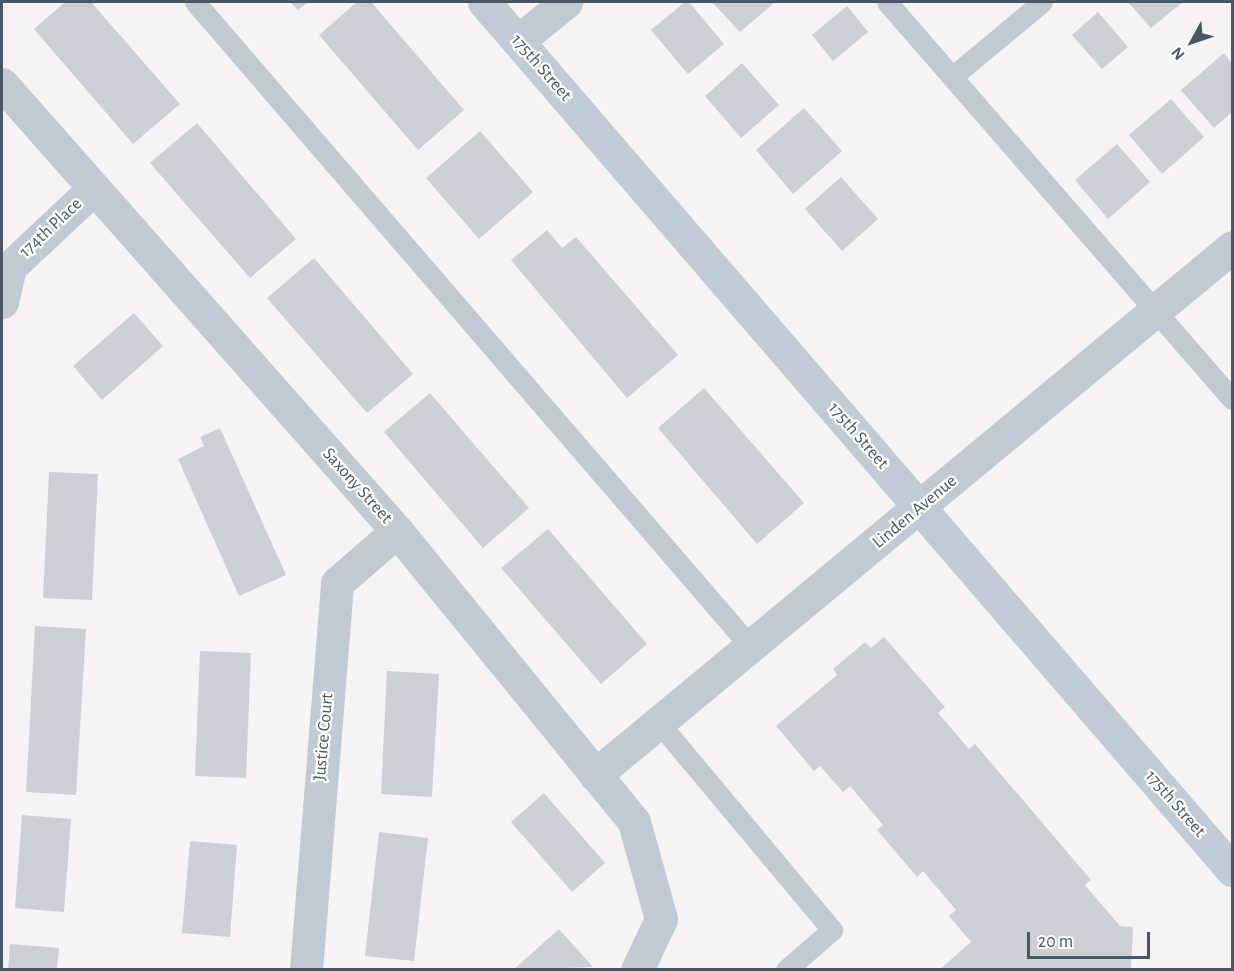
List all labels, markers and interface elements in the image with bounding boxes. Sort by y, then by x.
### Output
north arrow [1162,12,1222,72]
street label: 175th Street [506,30,576,106]
text: N [1169,44,1188,63]
street label: 174th Place [15,194,87,262]
street label: 175th Street [823,398,893,474]
street label: Saxony Street [317,444,397,528]
street label: Linden Avenue [868,470,962,554]
street label: Justice Court [309,692,339,782]
street label: 175th Street [1140,766,1210,842]
scale bar [1030,920,1153,958]
text: 20 m [1038,933,1073,951]

